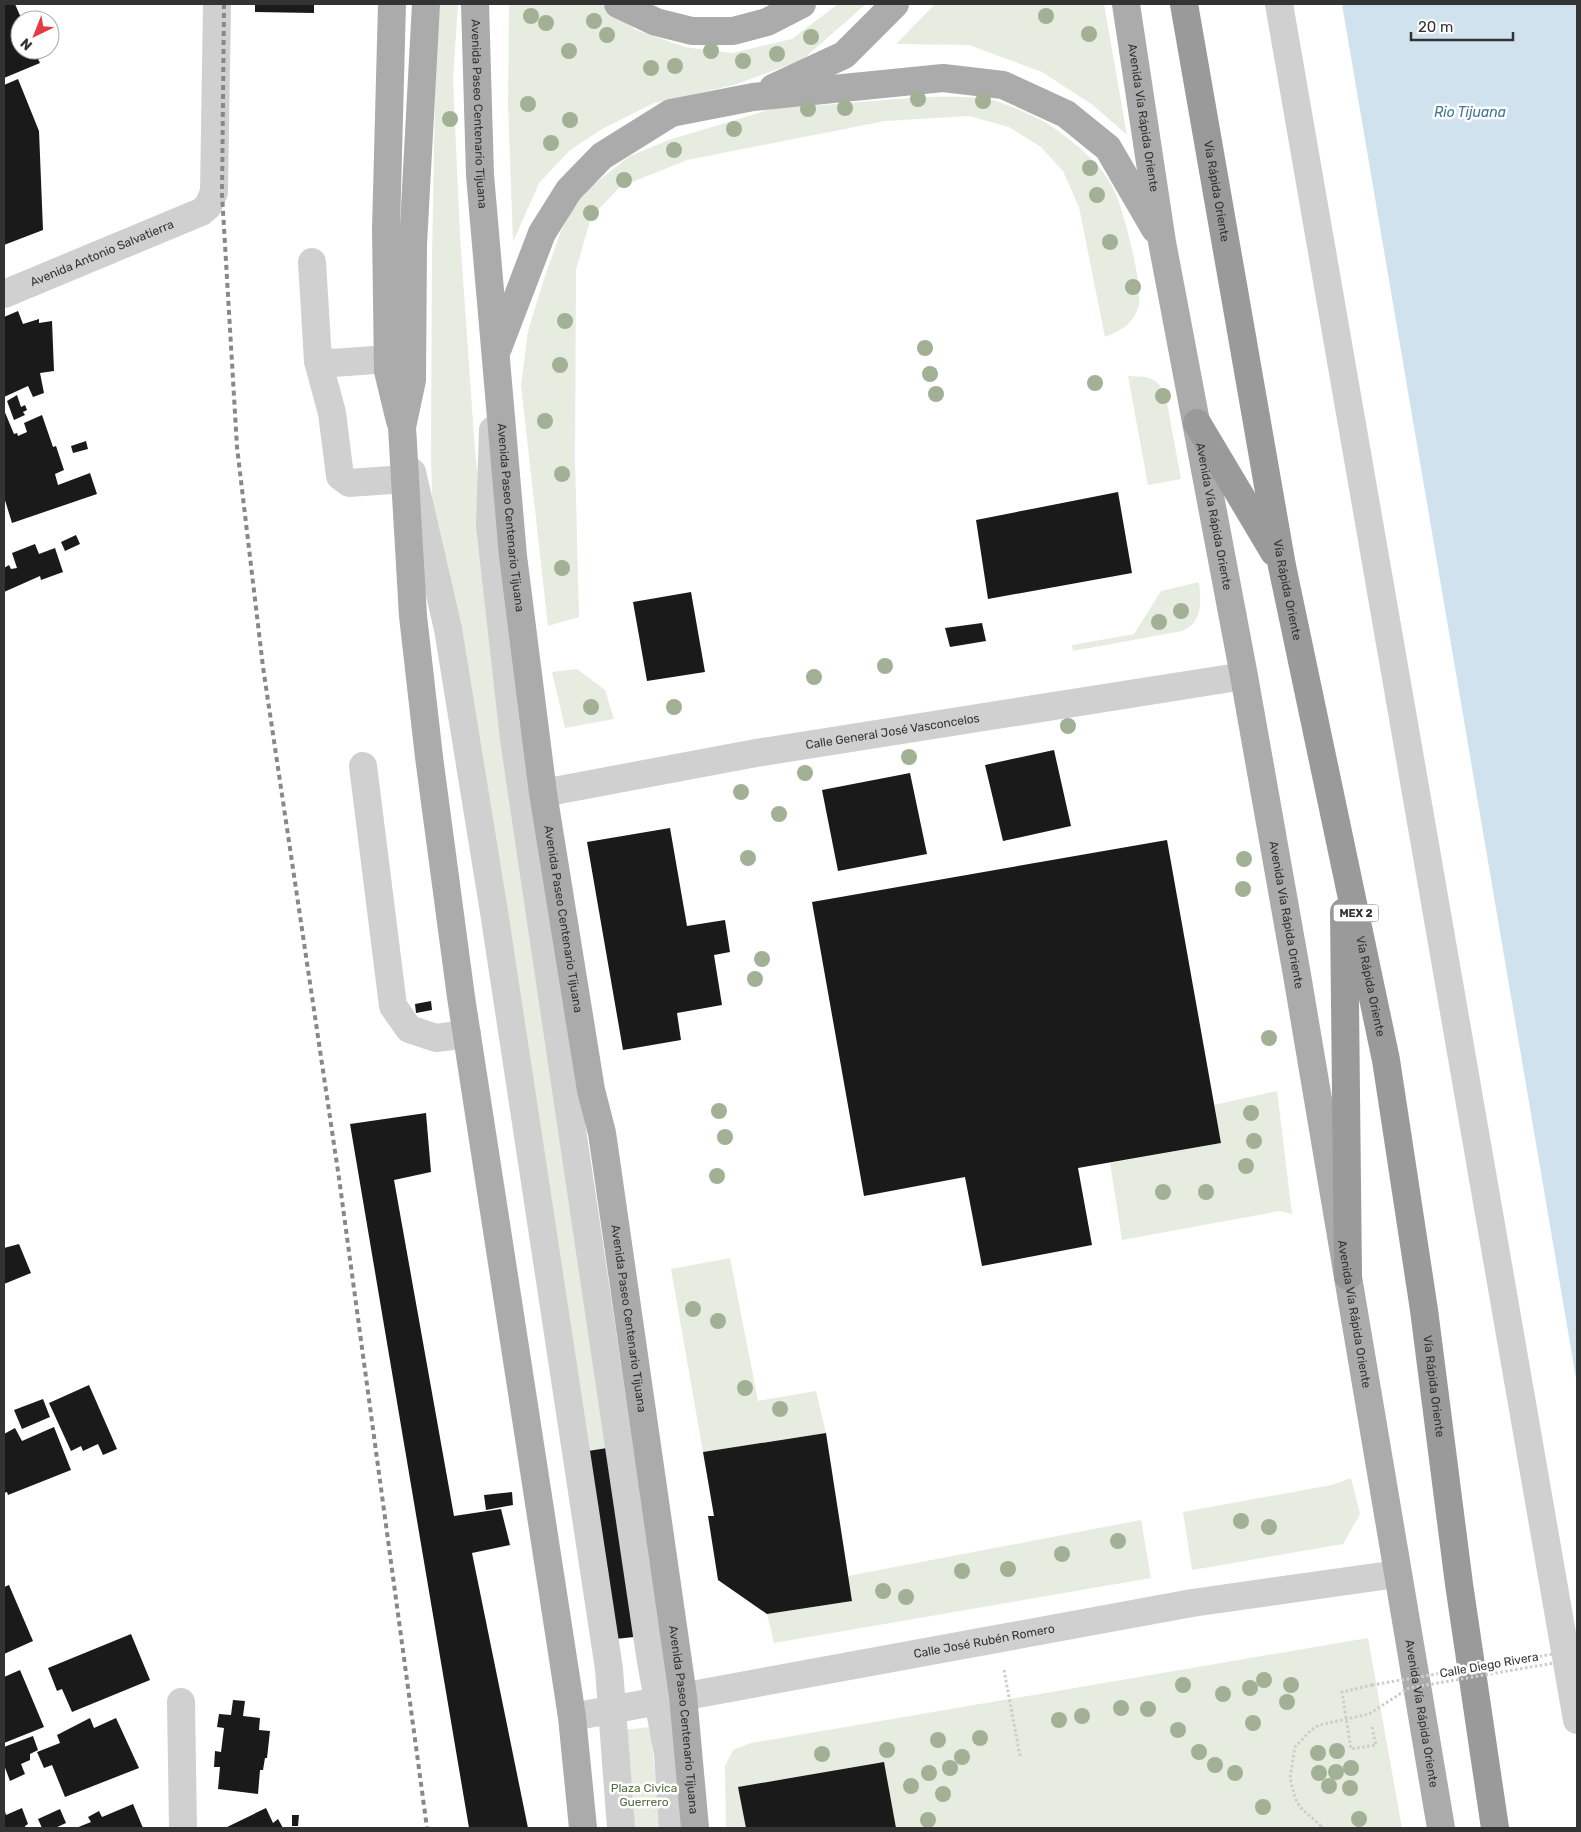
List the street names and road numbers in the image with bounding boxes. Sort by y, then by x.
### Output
street label: Avenida Paseo Centenario Tijuana [468,19,490,209]
street label: Avenida Vía Rápida Oriente [1125,43,1161,193]
street label: Vía Rápida Oriente [1201,139,1232,243]
street label: Avenida Antonio Salvatierra [28,217,176,289]
street label: Avenida Paseo Centenario Tijuana [495,423,527,613]
street label: Avenida Vía Rápida Oriente [1193,441,1235,592]
street label: Vía Rápida Oriente [1271,538,1305,642]
street label: Calle General José Vasconcelos [805,711,981,752]
street label: Avenida Paseo Centenario Tijuana [541,824,585,1014]
street label: Avenida Vía Rápida Oriente [1266,840,1306,990]
road number: MEX 2 [1334,904,1378,921]
street label: Vía Rápida Oriente [1353,935,1388,1038]
street label: Avenida Paseo Centenario Tijuana [608,1224,649,1413]
street label: Avenida Vía Rápida Oriente [1335,1239,1374,1390]
street label: Vía Rápida Oriente [1420,1334,1447,1438]
street label: Calle José Rubén Romero [912,1621,1056,1661]
street label: Avenida Paseo Centenario Tijuana [666,1625,701,1815]
street label: Avenida Vía Rápida Oriente [1402,1638,1441,1789]
street label: Calle Diego Rivera [1439,1649,1539,1681]

